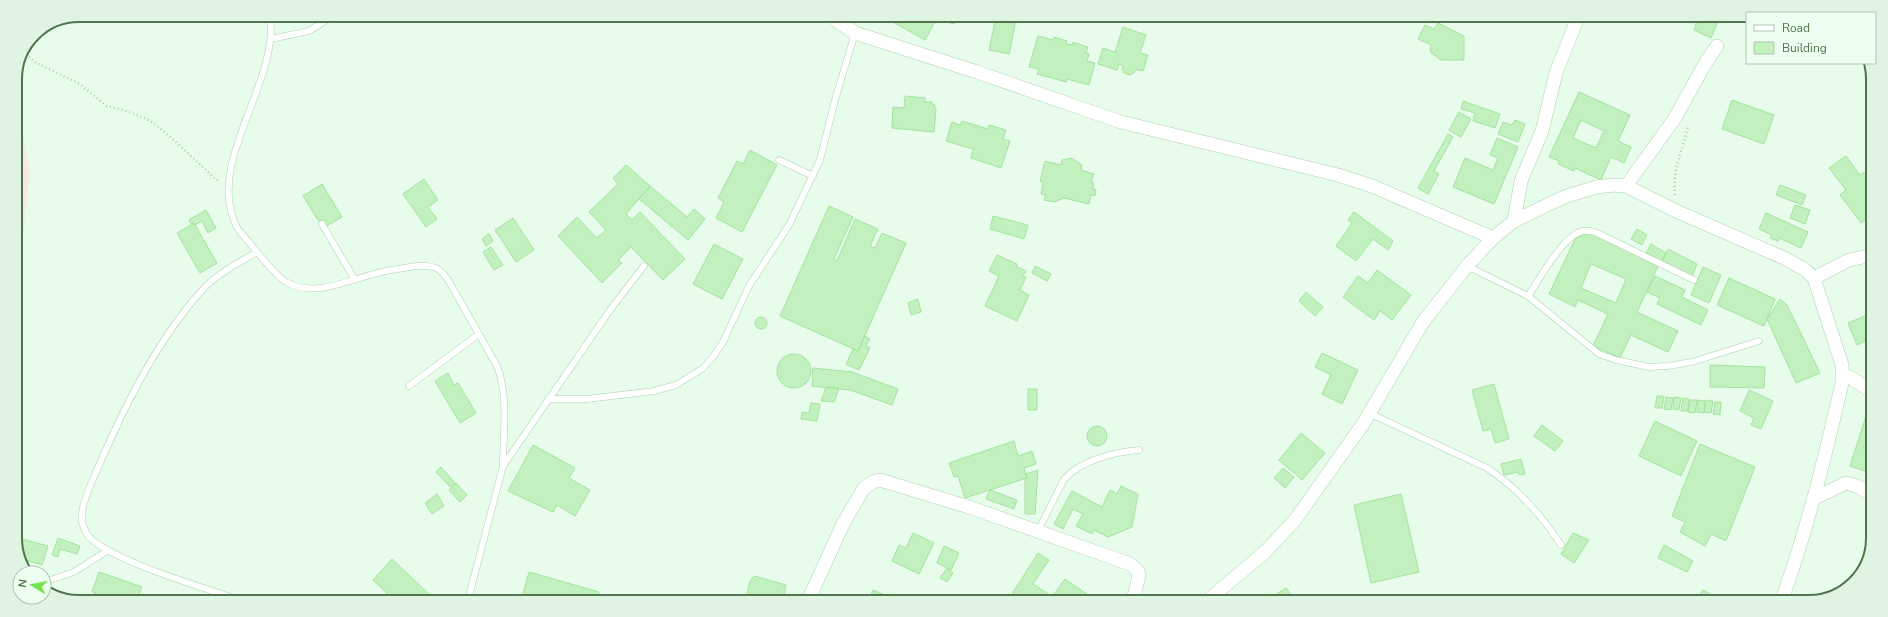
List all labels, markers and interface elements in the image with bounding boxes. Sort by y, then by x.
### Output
legend [1746,12,1876,64]
text: Road [1782,20,1810,36]
text: Building [1782,40,1827,56]
north arrow [12,565,52,605]
text: N [15,578,31,589]

